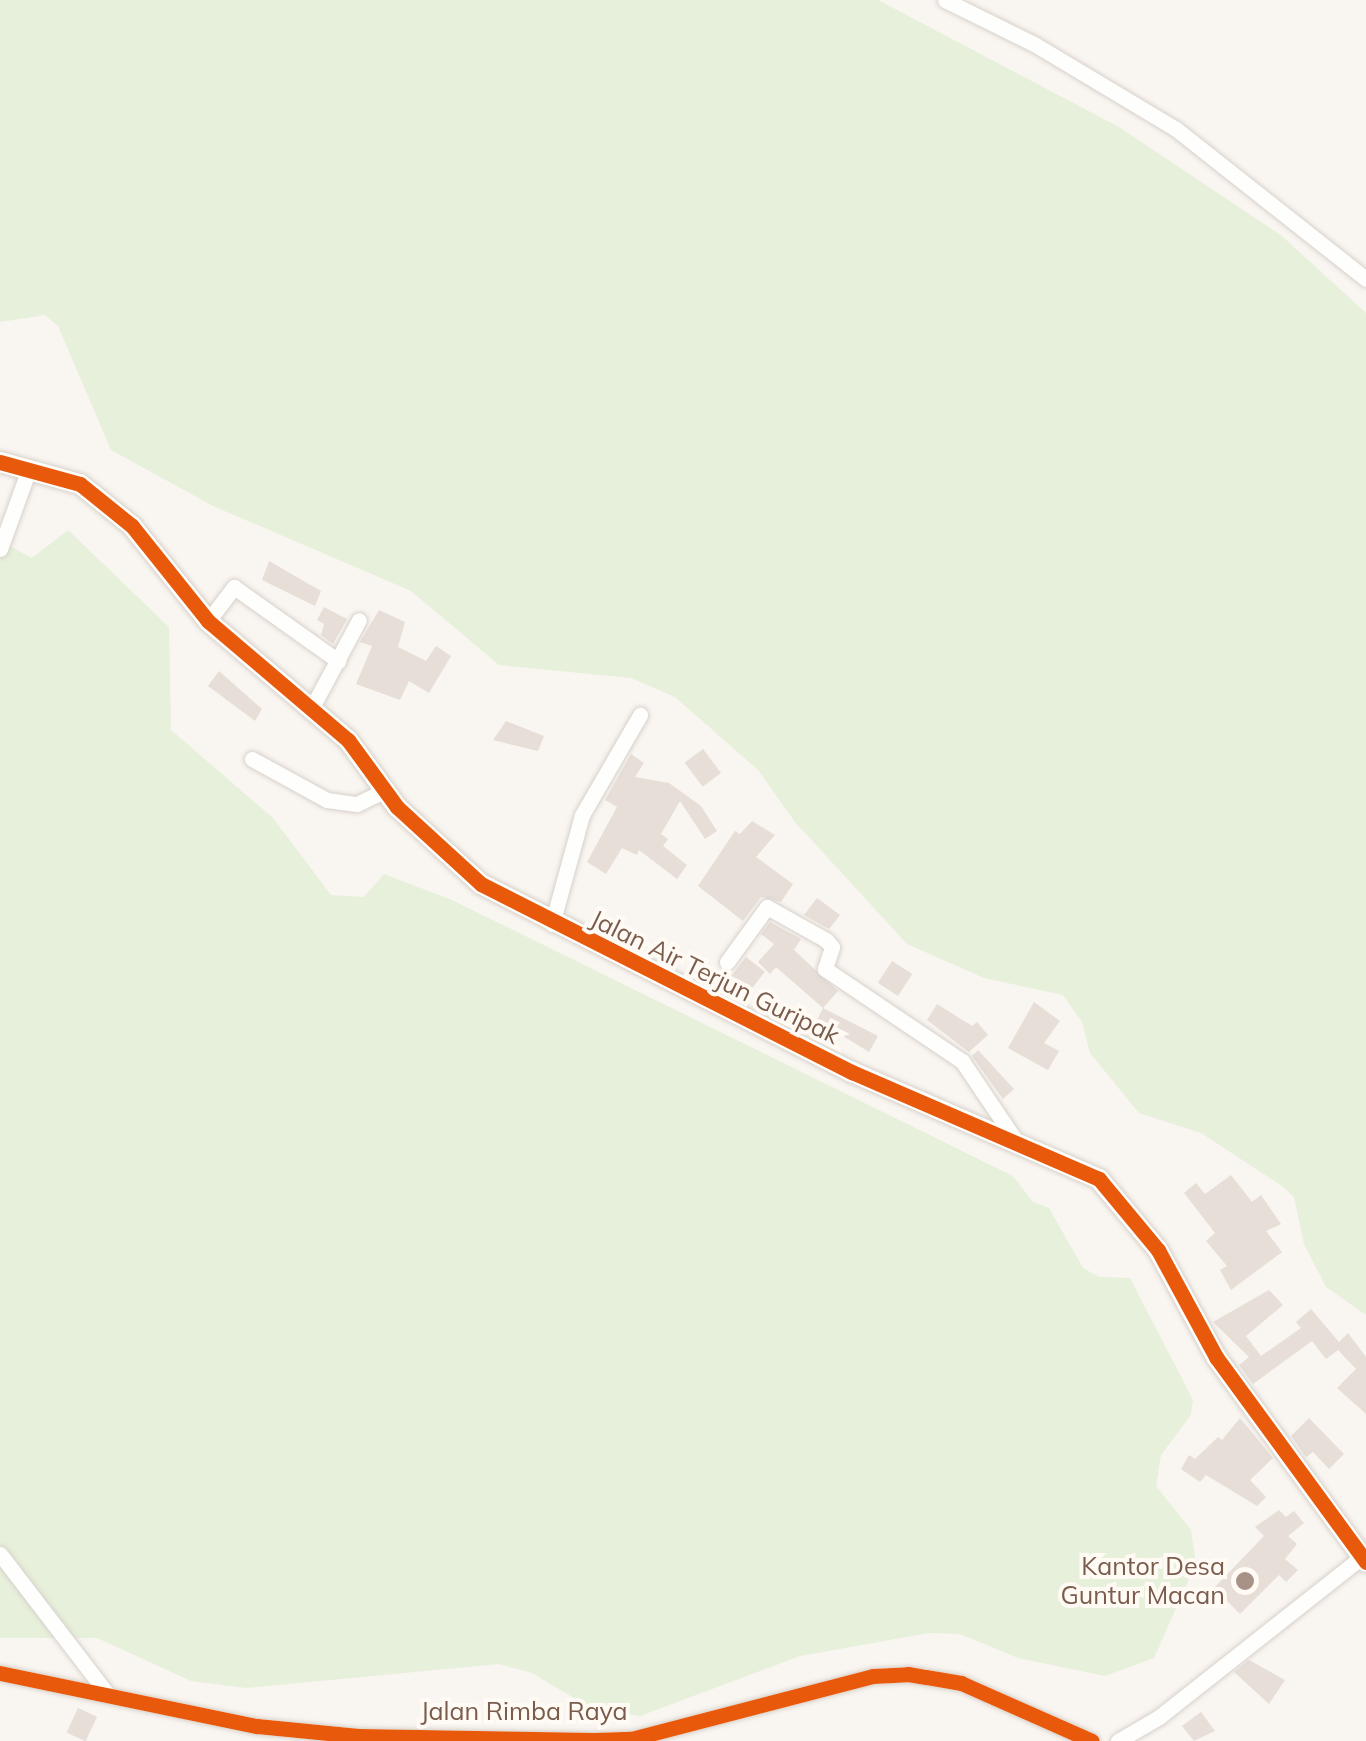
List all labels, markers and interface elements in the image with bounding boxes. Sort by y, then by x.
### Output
street label: Jalan Air Terjun Guripak [586,904,844,1050]
place label: Kantor Desa Guntur Macan [1061,1552,1225,1611]
marker: Kantor Desa Guntur Macan [1234,1570,1256,1592]
street label: Jalan Rimba Raya [420,1696,628,1726]

